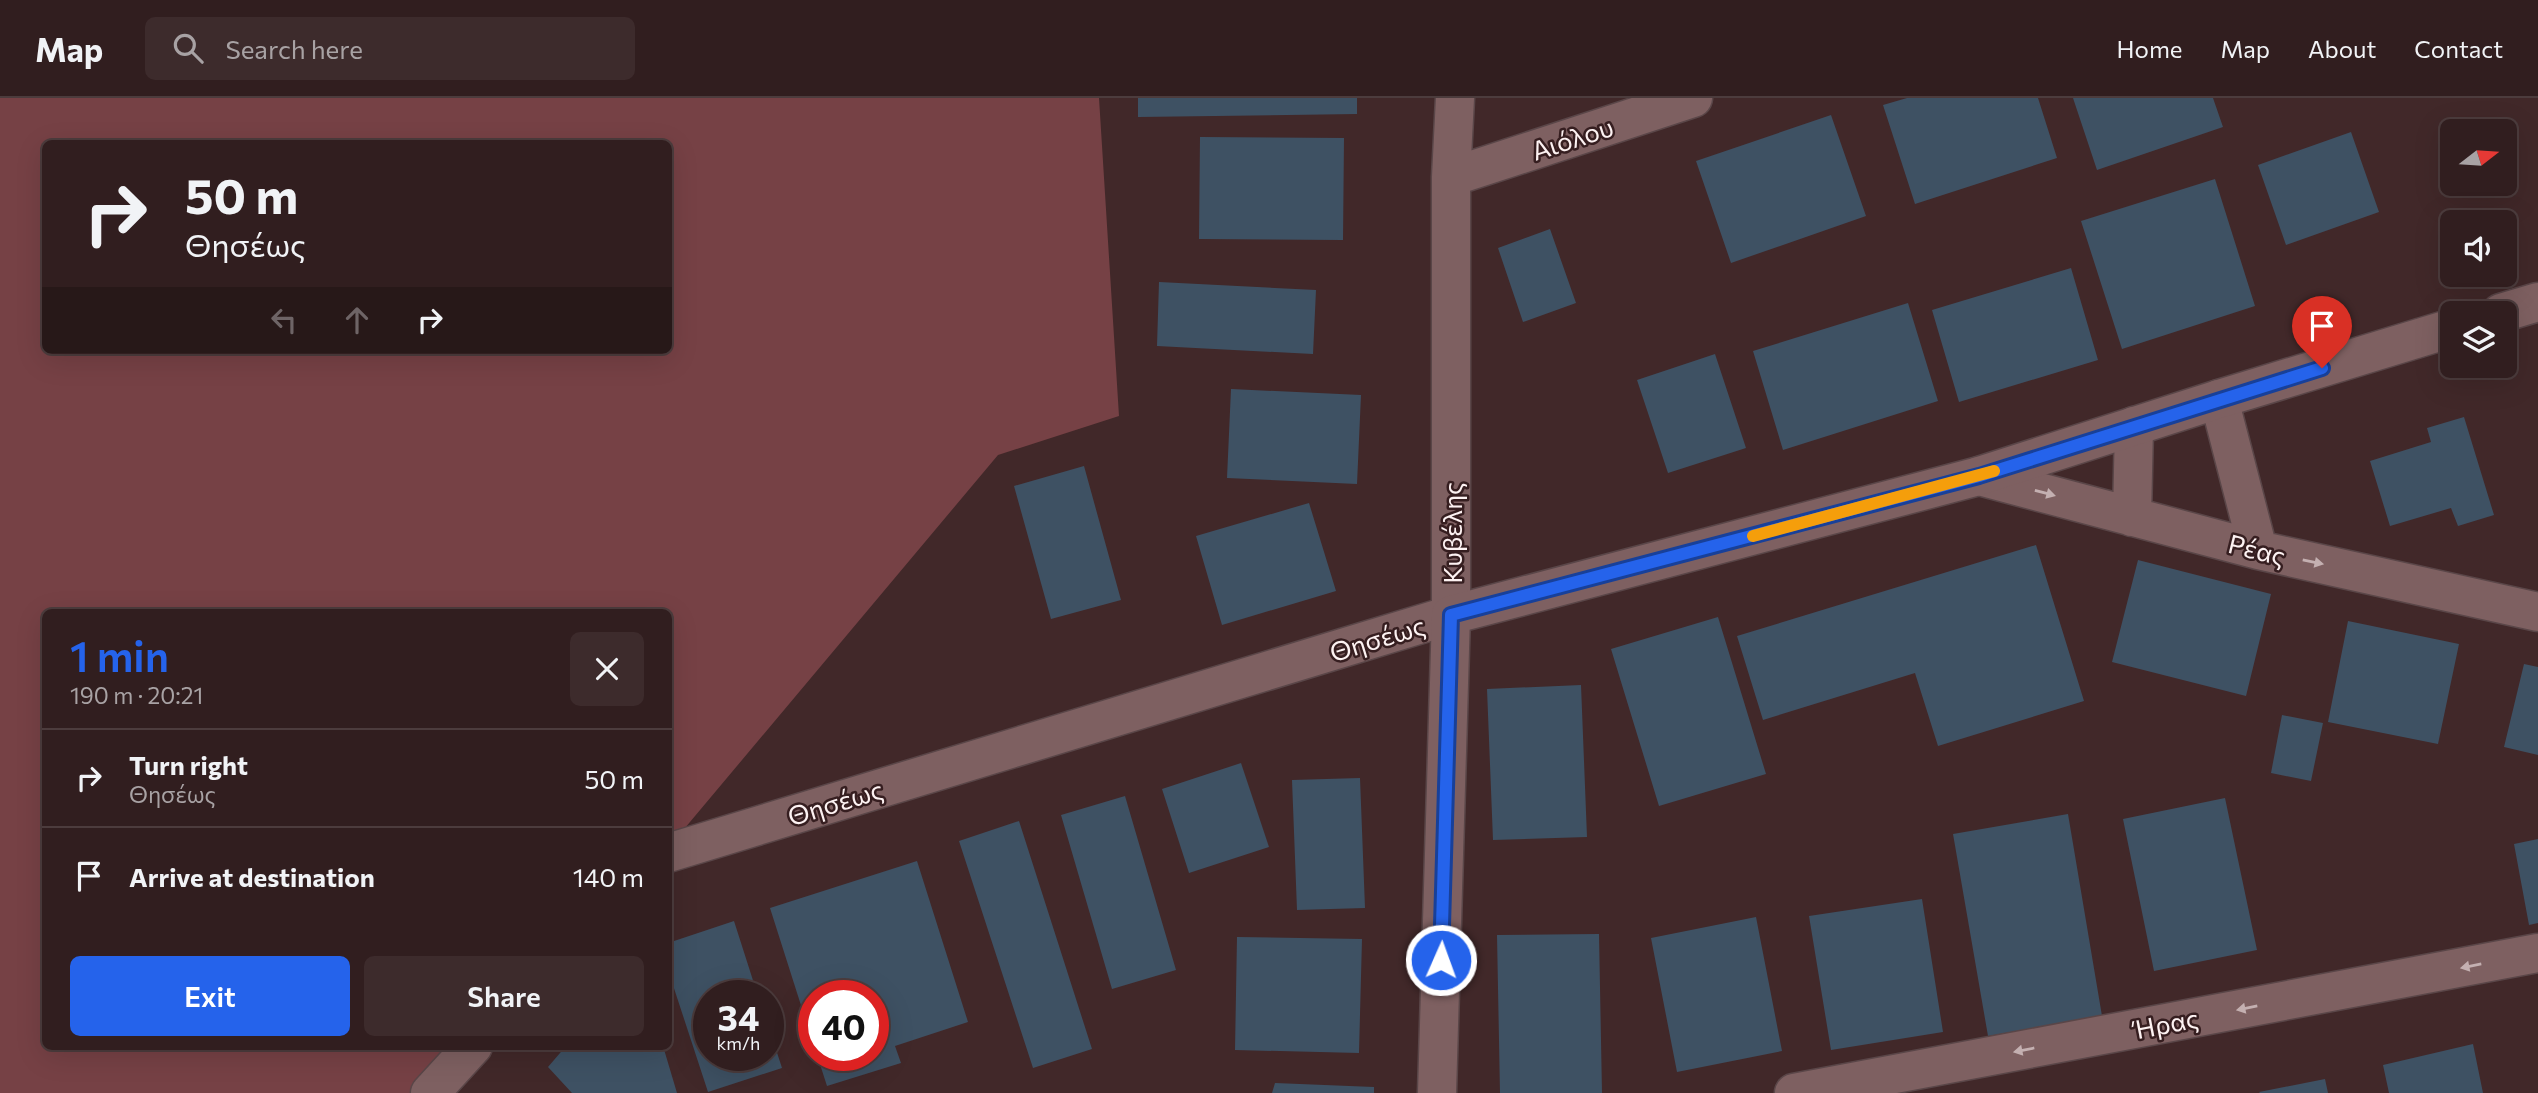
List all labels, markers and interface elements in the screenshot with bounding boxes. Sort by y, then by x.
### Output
search box [145,17,635,80]
text: Map [35,28,103,69]
icon: search [169,29,207,67]
text: Search here [225,33,363,64]
text: Home [2117,34,2183,63]
text: Map [2221,34,2270,63]
text: About [2308,34,2376,63]
text: Contact [2414,34,2503,63]
street label: Αιόλου [1527,110,1617,166]
north arrow [2440,119,2516,196]
map controls [2440,119,2517,378]
text: 50 m [185,164,298,224]
icon: right [70,168,161,259]
button: sound [2440,210,2517,287]
text: Θησέως [185,224,306,264]
pin [2292,296,2352,368]
icon: left [265,301,303,339]
icon: ahead [338,301,376,339]
icon: right [411,301,449,339]
button: layers [2440,301,2517,378]
icon: arrive [2303,307,2341,345]
street label: Κυβέλης [1436,482,1467,584]
one-way arrow [2035,489,2056,499]
street label: Ρέας [2225,527,2289,571]
one-way arrow [2302,557,2324,568]
street label: Θησέως [1326,609,1428,667]
text: 1 min [70,629,169,681]
button: close [570,632,644,706]
text: 190 m · 20:21 [70,681,203,709]
text: Turn right [129,749,248,780]
icon: right [70,759,108,797]
text: 50 m [584,763,644,794]
street label: Θησέως [784,773,886,831]
text: Θησέως [129,780,216,808]
icon: arrive [70,857,108,895]
text: Arrive at destination [129,861,375,892]
text: 140 m [573,861,644,892]
position arrow [1404,923,1478,997]
button: Exit [70,956,350,1036]
button: Share [364,956,644,1036]
one-way arrow [2460,960,2482,971]
speed limit sign: 40 [798,980,889,1071]
text: 34 [718,995,759,1038]
street label: Ήρας [2128,1002,2201,1045]
one-way arrow [2236,1002,2258,1013]
text: km/h [717,1032,760,1054]
one-way arrow [2013,1044,2035,1055]

